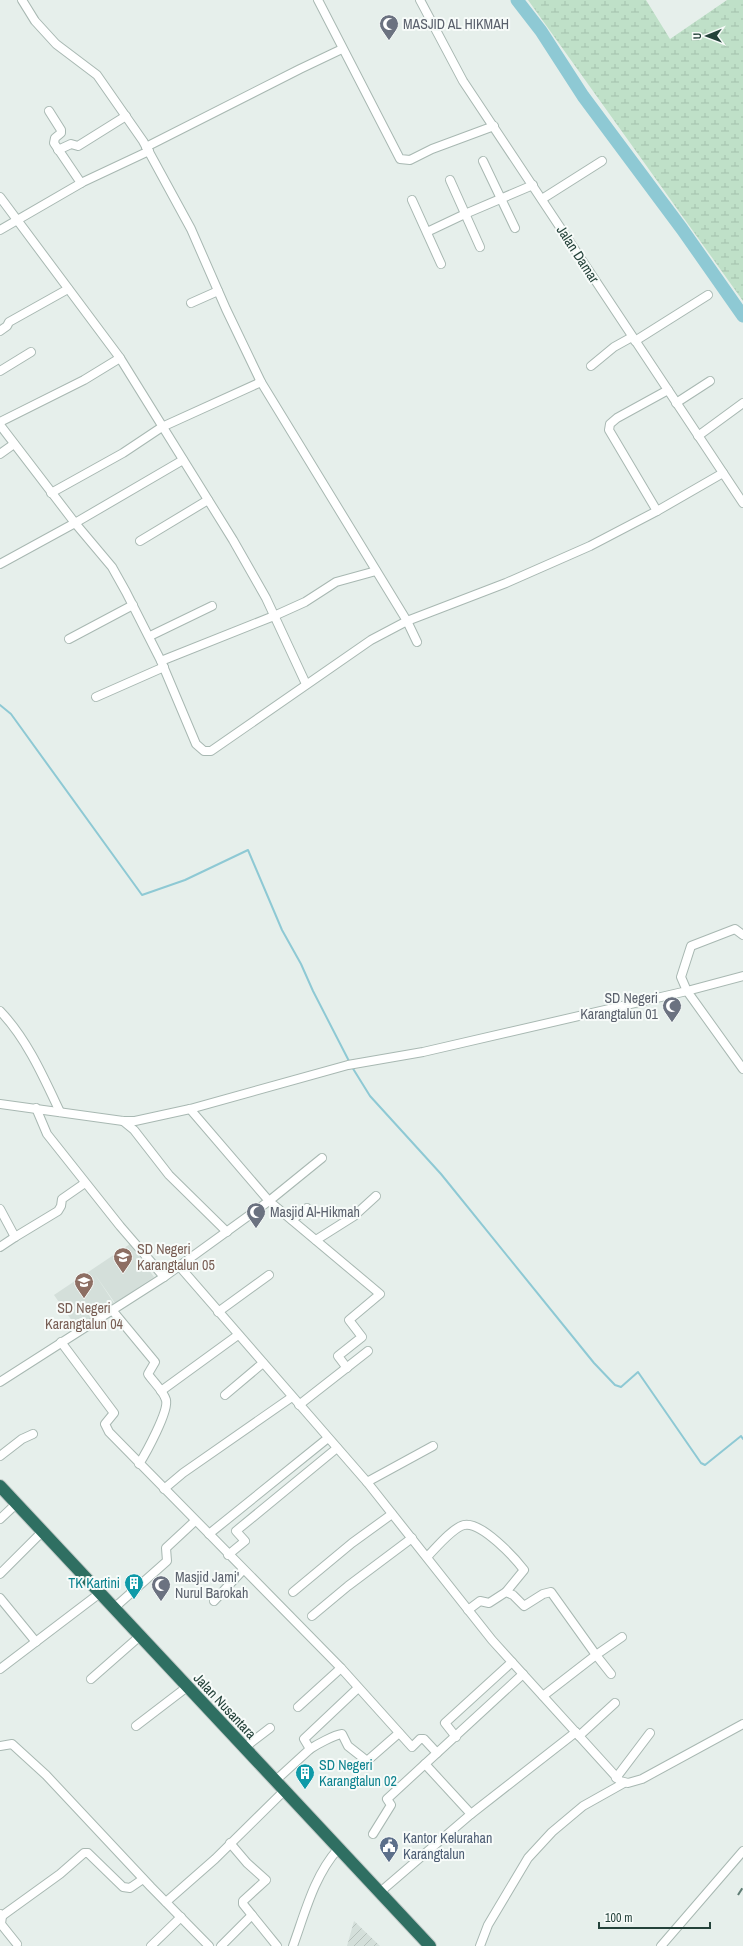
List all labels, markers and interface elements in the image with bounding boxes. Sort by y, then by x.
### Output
mosque icon: MASJID AL HIKMAH [378,13,400,41]
place label: MASJID AL HIKMAH [403,15,509,33]
north arrow [687,16,727,56]
text: U [690,33,704,40]
street label: Jalan Damar [553,222,603,286]
place label: SD Negeri Karangtalun 01 [580,989,659,1023]
mosque icon: SD Negeri Karangtalun 01 [661,995,683,1023]
mosque icon: Masjid Al-Hikmah [245,1201,267,1229]
place label: Masjid Al-Hikmah [270,1203,360,1221]
place label: SD Negeri Karangtalun 05 [137,1240,215,1274]
school or university icon: SD Negeri Karangtalun 05 [112,1246,134,1274]
school or university icon: SD Negeri Karangtalun 04 [73,1271,95,1299]
place label: SD Negeri Karangtalun 04 [45,1299,124,1333]
place label: Masjid Jami' Nurul Barokah [175,1568,248,1602]
building icon: TK Kartini [123,1572,145,1600]
place label: TK Kartini [68,1574,120,1592]
mosque icon: Masjid Jami' Nurul Barokah [150,1574,172,1602]
street label: Jalan Nusantara [190,1669,261,1743]
place label: SD Negeri Karangtalun 02 [319,1756,397,1790]
building icon: SD Negeri Karangtalun 02 [294,1762,316,1790]
place label: Kantor Kelurahan Karangtalun [403,1829,492,1863]
public building icon: Kantor Kelurahan Karangtalun [378,1835,400,1863]
scale bar [599,1904,710,1930]
text: 100 m [605,1910,632,1926]

